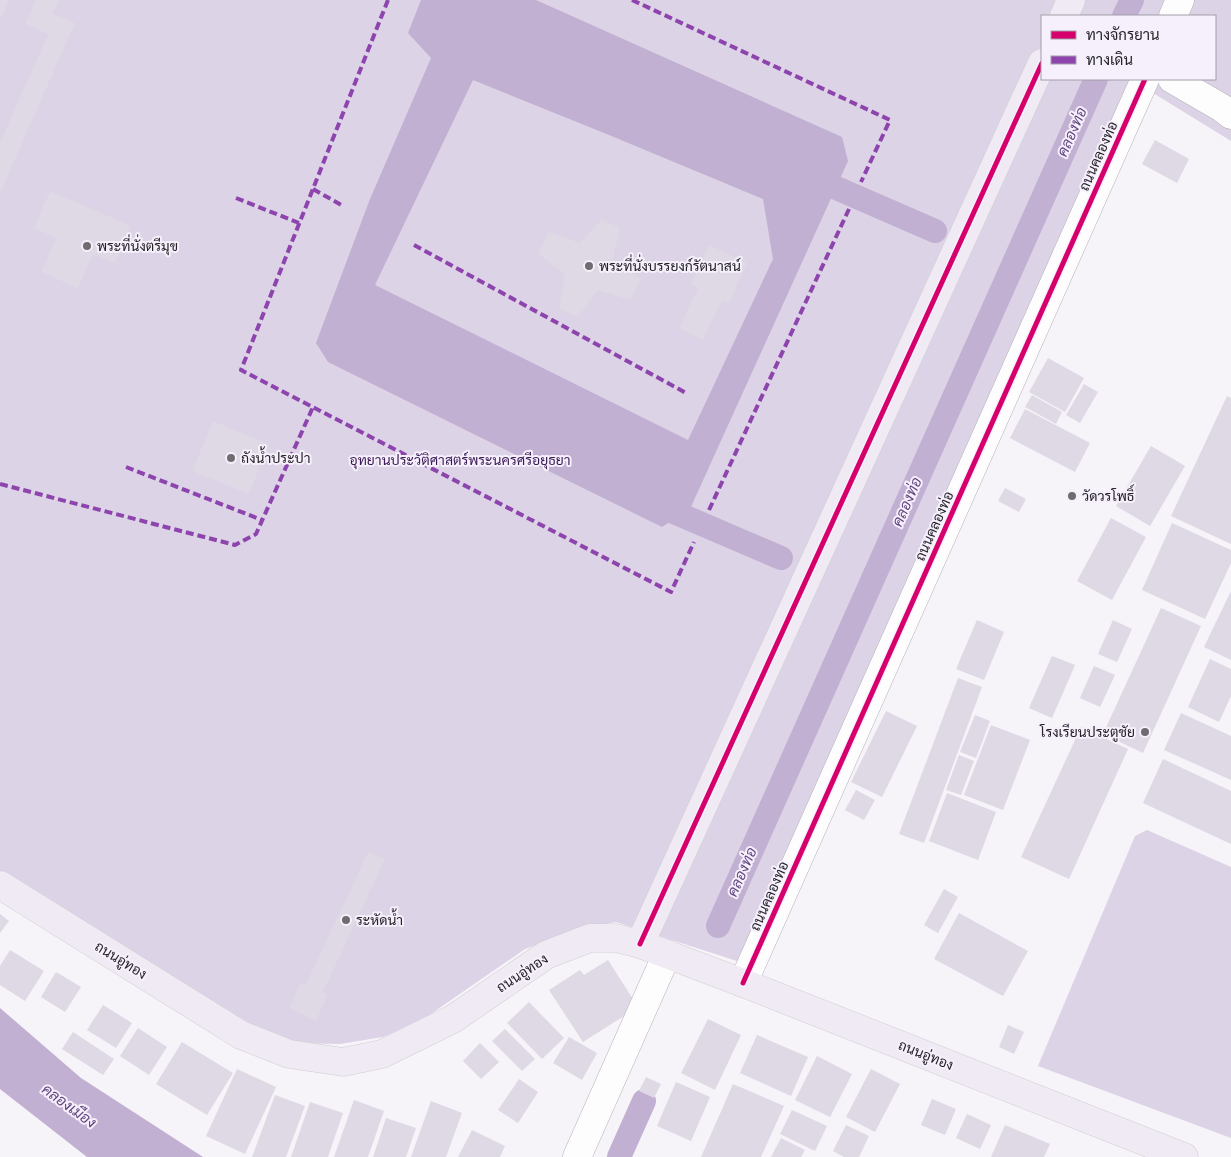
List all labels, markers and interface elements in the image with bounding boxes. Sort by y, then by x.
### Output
legend [1041,15,1216,80]
text: ทางจักรยาน [1086,23,1160,46]
text: ทางเดิน [1086,48,1133,71]
water label: คลองท่อ [1050,103,1093,160]
street label: ถนนคลองท่อ [1073,117,1122,194]
place label: พระที่นั่งตรีมุข [97,234,178,256]
marker: พระที่นั่งตรีมุข [81,240,93,252]
place label: พระที่นั่งบรรยงก์รัตนาสน์ [599,254,741,276]
marker: พระที่นั่งบรรยงก์รัตนาสน์ [583,260,595,272]
place label: ถังน้ำประปา [241,446,311,468]
park label: อุทยานประวัติศาสตร์พระนครศรีอยุธยา [349,449,571,470]
marker: ถังน้ำประปา [225,452,237,464]
water label: คลองท่อ [885,473,928,530]
place label: วัดวรโพธิ์ [1082,484,1135,506]
street label: ถนนคลองท่อ [909,487,958,564]
marker: วัดวรโพธิ์ [1066,490,1078,502]
place label: โรงเรียนประตูชัย [1039,721,1135,742]
marker: โรงเรียนประตูชัย [1139,726,1151,738]
water label: คลองท่อ [720,843,763,900]
street label: ถนนคลองท่อ [744,857,793,934]
place label: ระหัดน้ำ [356,908,403,930]
marker: ระหัดน้ำ [340,914,352,926]
street label: ถนนอู่ทอง [91,935,151,984]
street label: ถนนอู่ทอง [492,948,552,997]
street label: ถนนอู่ทอง [895,1034,957,1075]
water label: คลองเมือง [37,1078,102,1133]

